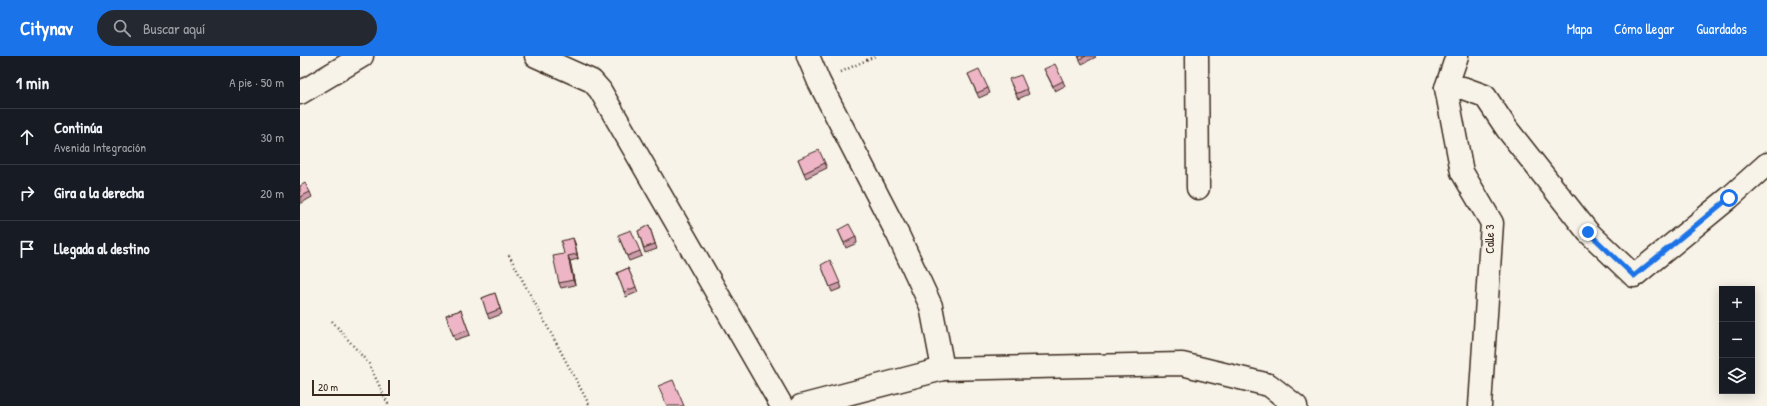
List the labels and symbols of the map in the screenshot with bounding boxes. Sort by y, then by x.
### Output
route start [1720,189,1738,207]
route end [1579,223,1597,241]
street label: Calle 3 [1481,224,1498,254]
scale bar [312,378,390,397]

